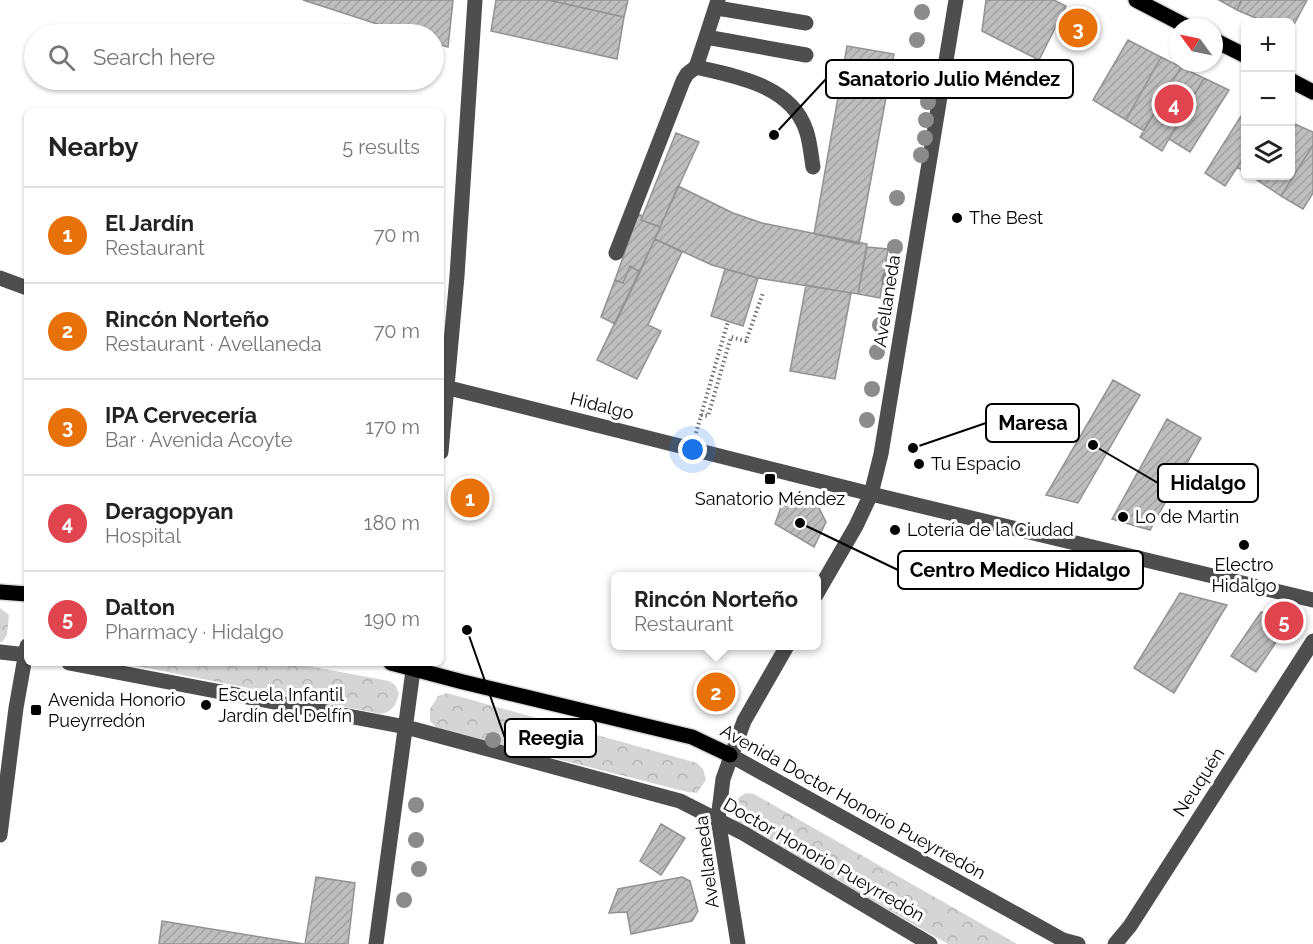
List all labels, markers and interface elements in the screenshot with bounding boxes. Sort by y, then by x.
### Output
pin: 3 [1058,6,1098,51]
north arrow [1169,18,1223,72]
map controls [1241,18,1295,180]
button: + [1241,18,1295,72]
search box [24,24,444,90]
icon: search [45,41,78,74]
text: Search here [93,44,215,70]
callout: Sanatorio Julio Méndez [826,60,1073,98]
text: Sanatorio Julio Méndez [838,67,1060,91]
button: − [1241,72,1295,126]
pin: 4 [1154,82,1194,126]
button: layers [1241,126,1295,180]
text: Nearby [48,132,138,162]
text: 5 results [342,135,420,159]
place label: The Best [969,207,1043,228]
text: El Jardín [105,210,194,236]
marker: The Best [950,211,964,225]
text: 1 [63,223,72,247]
text: 70 m [374,223,420,247]
text: Restaurant [105,236,205,260]
street label: Avellaneda [869,253,904,349]
text: Rincón Norteño [105,306,269,332]
text: 2 [62,319,73,343]
text: 70 m [374,319,420,343]
text: Restaurant · Avellaneda [105,332,322,356]
street label: Hidalgo [568,387,636,424]
text: IPA Cervecería [105,402,257,428]
callout: Maresa [986,404,1079,442]
text: Maresa [998,411,1068,435]
text: 3 [62,415,73,439]
text: 170 m [365,415,420,439]
text: Bar · Avenida Acoyte [105,428,293,452]
your location [678,435,707,464]
place label: Tu Espacio [931,453,1021,474]
marker: Tu Espacio [912,457,926,471]
callout: Hidalgo [1158,464,1258,502]
text: Hidalgo [1170,471,1246,495]
marker: Sanatorio Méndez [763,472,777,486]
pin: 1 [450,476,490,520]
place label: Sanatorio Méndez [695,488,845,509]
text: Deragopyan [105,498,234,524]
place label: Lo de Martin [1135,506,1239,527]
marker: Lo de Martin [1116,510,1130,524]
text: 4 [62,511,73,535]
text: 180 m [364,511,420,535]
place label: Lotería de la Ciudad [907,519,1074,540]
marker: Lotería de la Ciudad [888,523,902,537]
text: Hospital [105,524,181,548]
marker: Electro Hidalgo [1237,538,1251,552]
callout: Centro Medico Hidalgo [898,551,1143,589]
place label: Electro Hidalgo [1212,554,1277,596]
text: Centro Medico Hidalgo [910,558,1130,582]
popup [611,572,821,650]
text: Rincón Norteño [634,586,798,612]
text: Dalton [105,594,175,620]
pin: 5 [1264,598,1304,644]
text: 5 [62,607,73,631]
text: 190 m [364,607,420,631]
text: Restaurant [634,612,734,636]
text: Pharmacy · Hidalgo [105,620,284,644]
pin: 2 [696,670,736,714]
place label: Escuela Infantil Jardín del Delfín [218,684,352,726]
place label: Avenida Honorio Pueyrredón [48,689,186,731]
marker: Escuela Infantil Jardín del Delfín [199,698,213,712]
marker: Avenida Honorio Pueyrredón [29,703,43,717]
callout: Reegia [505,719,596,757]
street label: Avenida Doctor Honorio Pueyrredón [716,720,990,884]
text: Reegia [518,726,584,750]
street label: Neuquén [1169,743,1229,820]
street label: Doctor Honorio Pueyrredón [720,793,928,927]
street label: Avellaneda [690,815,723,910]

